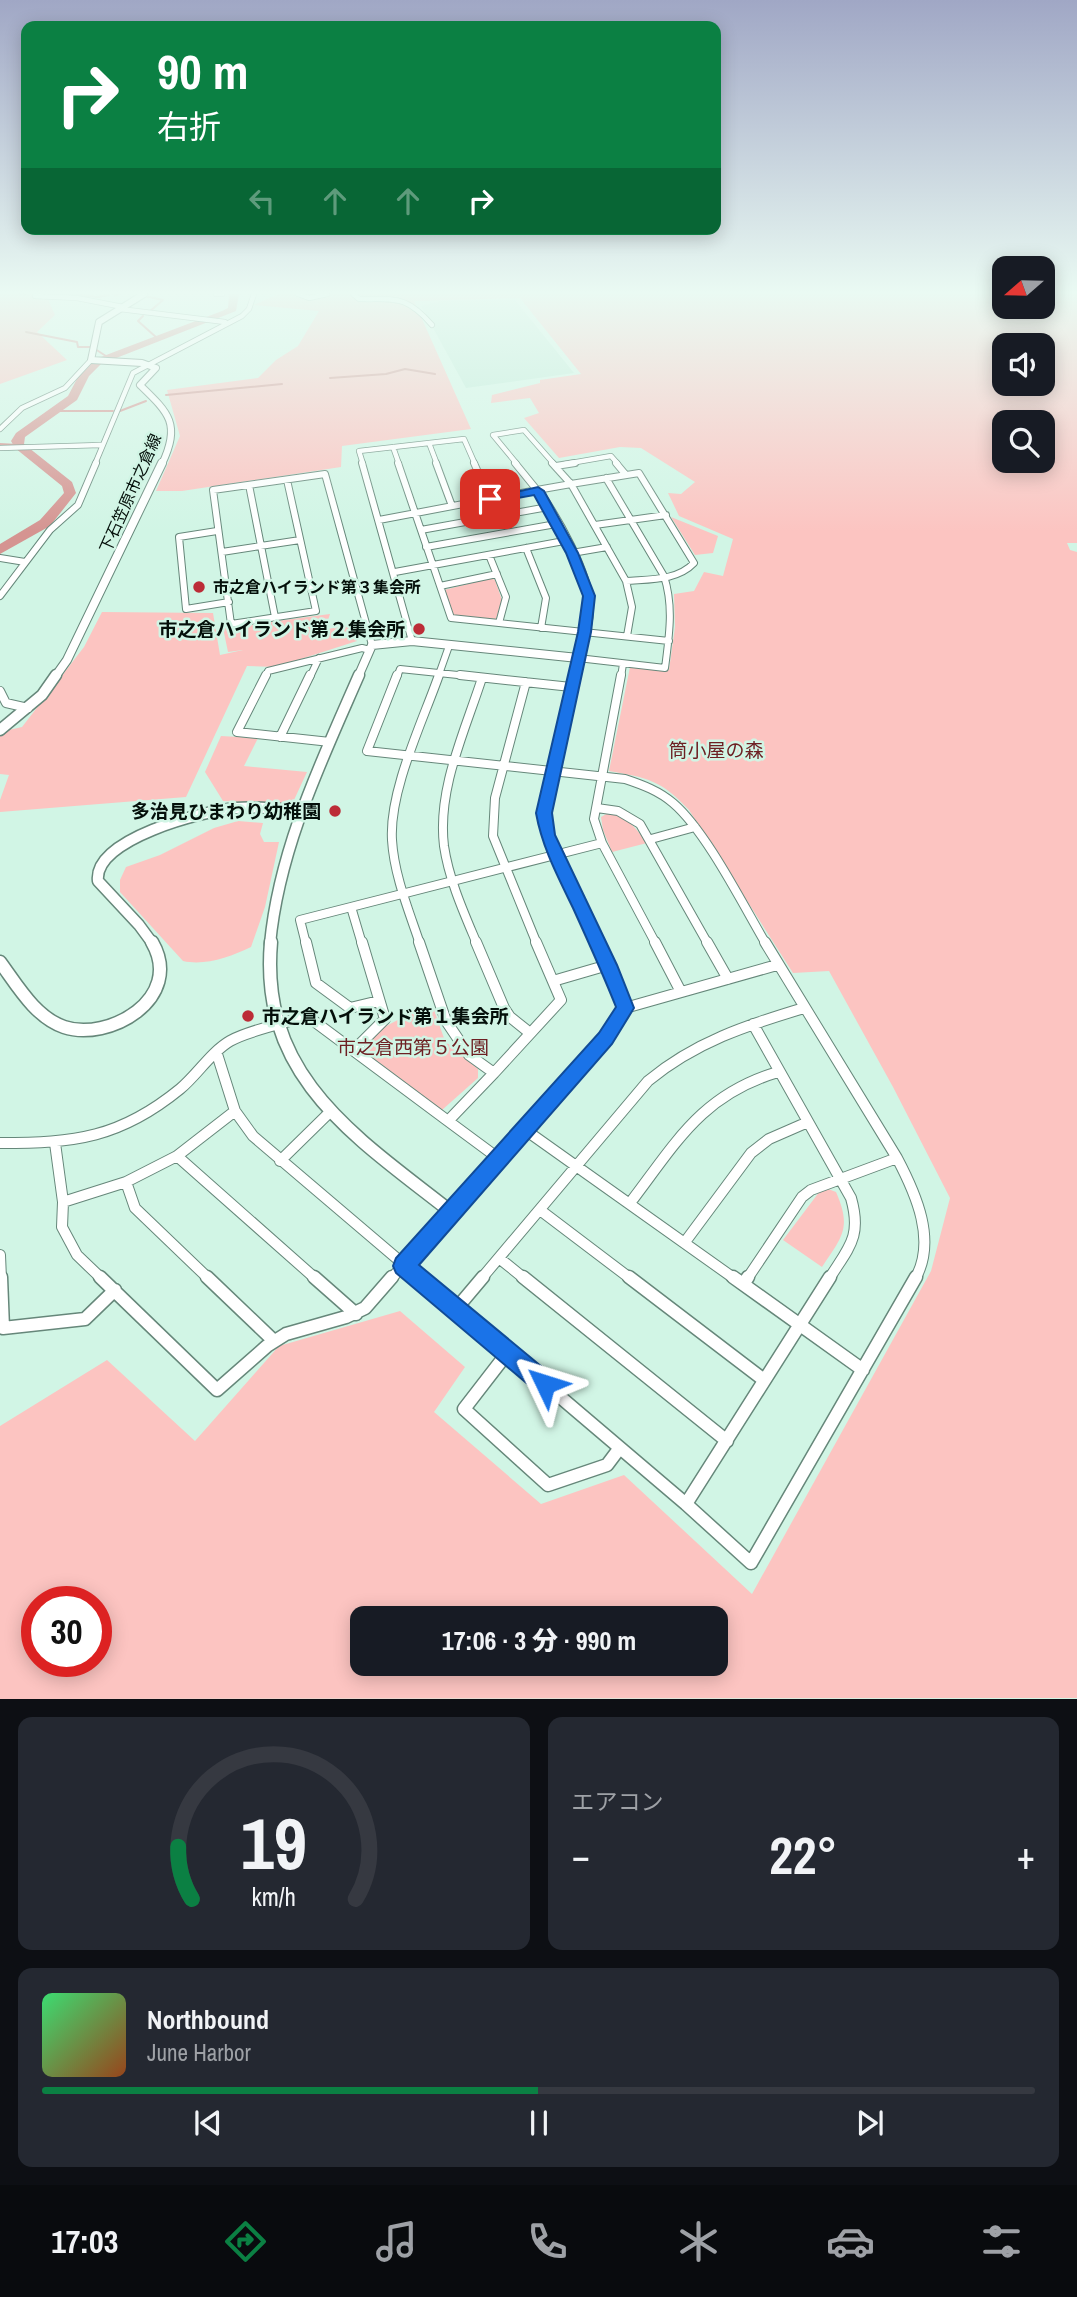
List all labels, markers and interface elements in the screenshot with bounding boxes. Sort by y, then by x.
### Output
text: 90 m [157,38,249,104]
icon: right [42,49,133,140]
text: 右折 [157,105,221,148]
icon: left [243,182,281,220]
icon: ahead [316,182,354,220]
icon: ahead [389,182,427,220]
icon: right [462,182,500,220]
north arrow [992,256,1055,318]
map controls [992,256,1055,473]
button: sound [992,333,1055,396]
button: search [992,410,1055,473]
street label: 下石笠原市之倉線 [94,430,166,556]
pin [460,469,520,529]
icon: arrive [471,480,509,518]
place label: 市之倉ハイランド第３集会所 [213,576,421,598]
marker: 市之倉ハイランド第３集会所 [191,579,207,595]
place label: 市之倉ハイランド第２集会所 [158,616,405,642]
marker: 市之倉ハイランド第２集会所 [411,621,427,637]
park label: 筒小屋の森 [668,737,764,763]
place label: 多治見ひまわり幼稚園 [131,798,321,824]
marker: 多治見ひまわり幼稚園 [327,803,343,819]
place label: 市之倉ハイランド第１集会所 [262,1003,509,1029]
marker: 市之倉ハイランド第１集会所 [240,1008,256,1024]
park label: 市之倉西第５公園 [337,1034,489,1060]
position arrow [508,1347,582,1421]
speed limit sign: 30 [21,1586,112,1677]
text: 17:06 · 3 分 · 990 m [442,1623,636,1658]
text: エアコン [572,1786,664,1817]
text: 19 [241,1795,307,1893]
text: 22° [769,1820,837,1890]
text: − [572,1830,590,1881]
text: + [1017,1830,1035,1881]
text: km/h [252,1880,296,1914]
text: Northbound [147,2002,269,2037]
text: June Harbor [147,2037,251,2068]
icon: previous [189,2104,227,2142]
icon: pause [520,2104,558,2142]
icon: next [851,2104,889,2142]
icon: directions [221,2217,270,2266]
icon: music [372,2217,421,2266]
icon: phone [523,2217,572,2266]
icon: climate [674,2217,723,2266]
icon: car [826,2217,875,2266]
icon: filters [977,2217,1026,2266]
text: 17:03 [51,2220,118,2263]

